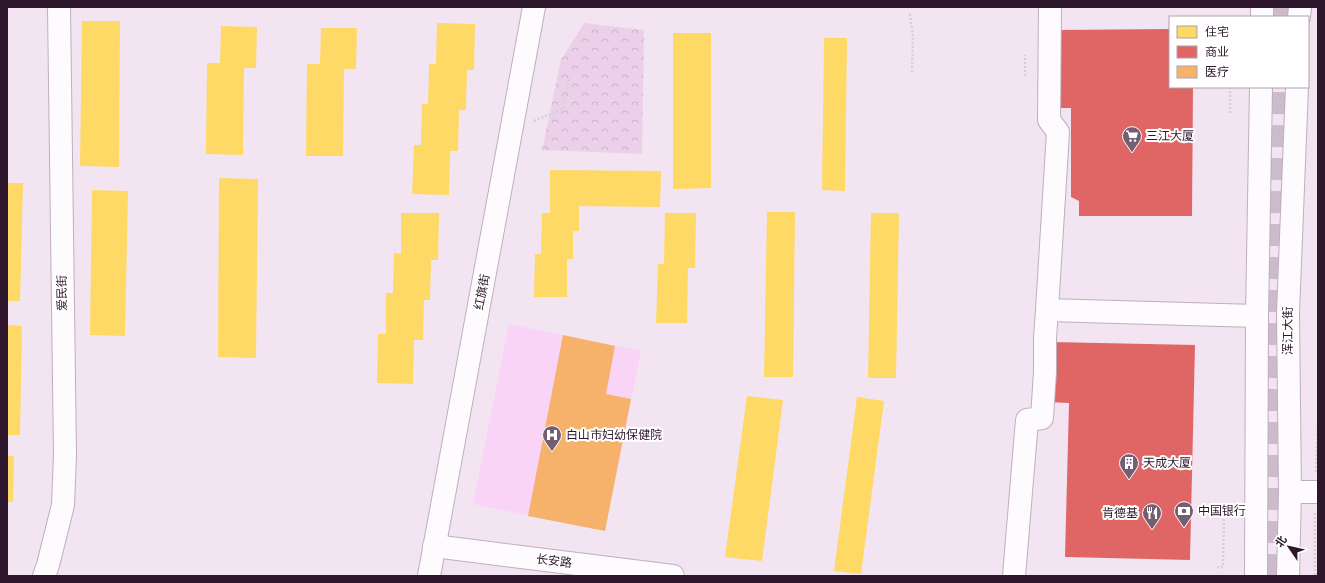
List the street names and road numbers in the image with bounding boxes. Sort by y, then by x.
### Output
street label: 红旗街 [471,273,491,311]
street label: 爱民街 [54,275,68,311]
street label: 浑江大街 [1280,307,1294,355]
street label: 长安路 [535,551,573,569]

